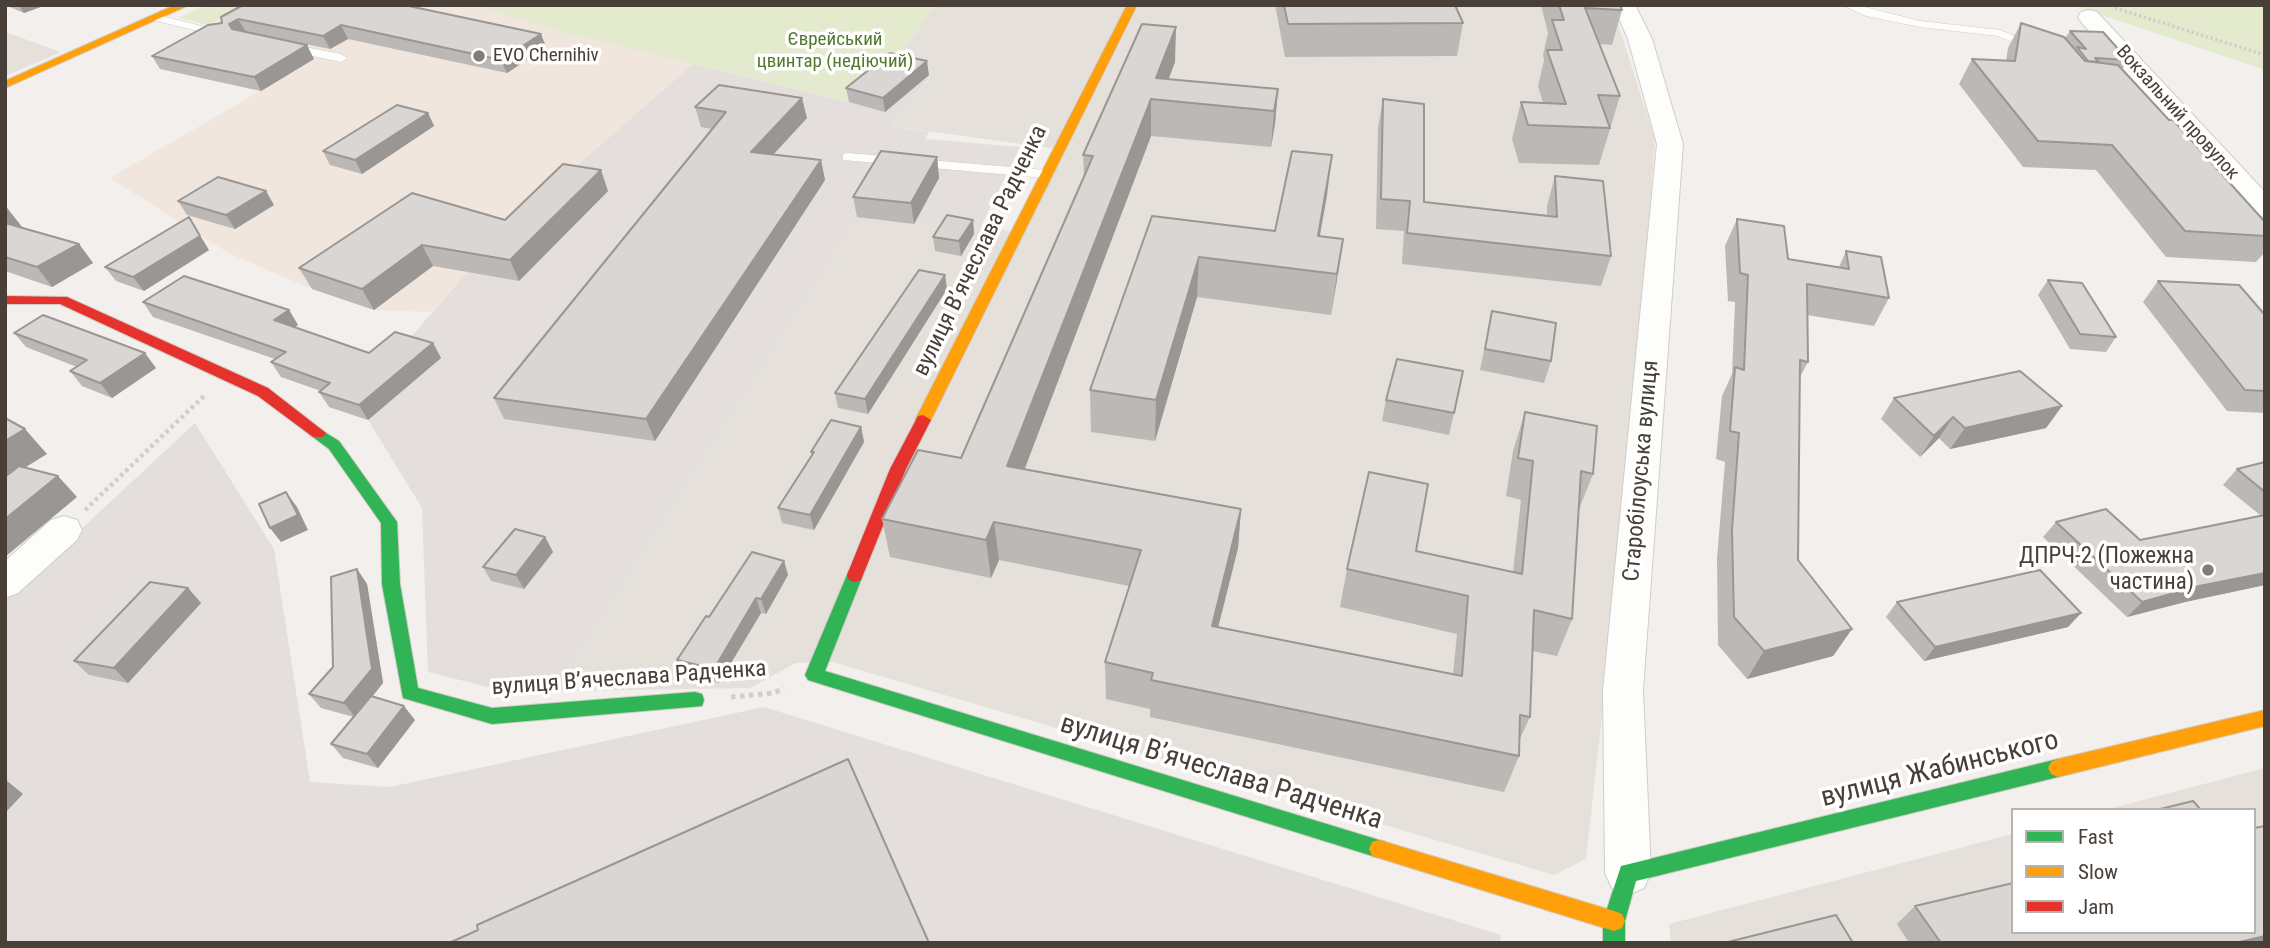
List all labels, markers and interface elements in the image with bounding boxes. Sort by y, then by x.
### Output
park label: Єврейський цвинтар (недіючий) [757,29,913,73]
street label: Вокзальний провулок [2111,41,2243,185]
place label: EVO Chernihiv [493,45,599,67]
marker: EVO Chernihiv [471,48,487,64]
street label: вулиця Вʼячеслава Радченка [908,121,1054,381]
street label: Старобілоуська вулиця [1619,359,1665,583]
place label: ДПРЧ-2 (Пожежна частина) [2019,543,2194,597]
marker: ДПРЧ-2 (Пожежна частина) [2200,562,2216,578]
street label: вулиця Вʼячеслава Радченка [491,656,767,702]
street label: вулиця Вʼячеслава Радченка [1056,708,1386,838]
street label: вулиця Жабинського [1818,724,2062,816]
legend [2011,808,2256,934]
text: Fast [2078,825,2114,849]
text: Slow [2078,860,2118,884]
text: Jam [2078,895,2114,919]

